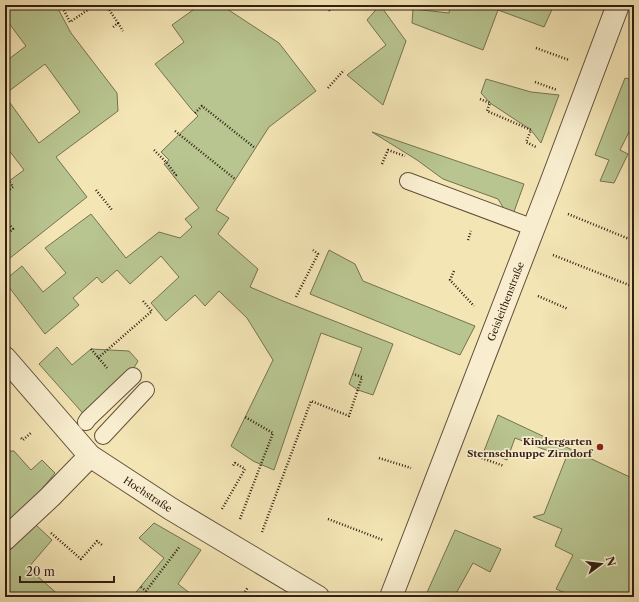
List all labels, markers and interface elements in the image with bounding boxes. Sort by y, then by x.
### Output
street label: Geisleithenstraße [484,259,527,343]
place label: Kindergarten Sternschnuppe Zirndorf [467,435,594,460]
marker: Kindergarten Sternschnuppe Zirndorf [595,442,605,452]
street label: Hochstraße [121,473,175,515]
north arrow [581,544,621,584]
text: N [603,555,619,568]
scale bar [20,558,114,584]
text: 20 m [26,564,55,579]

